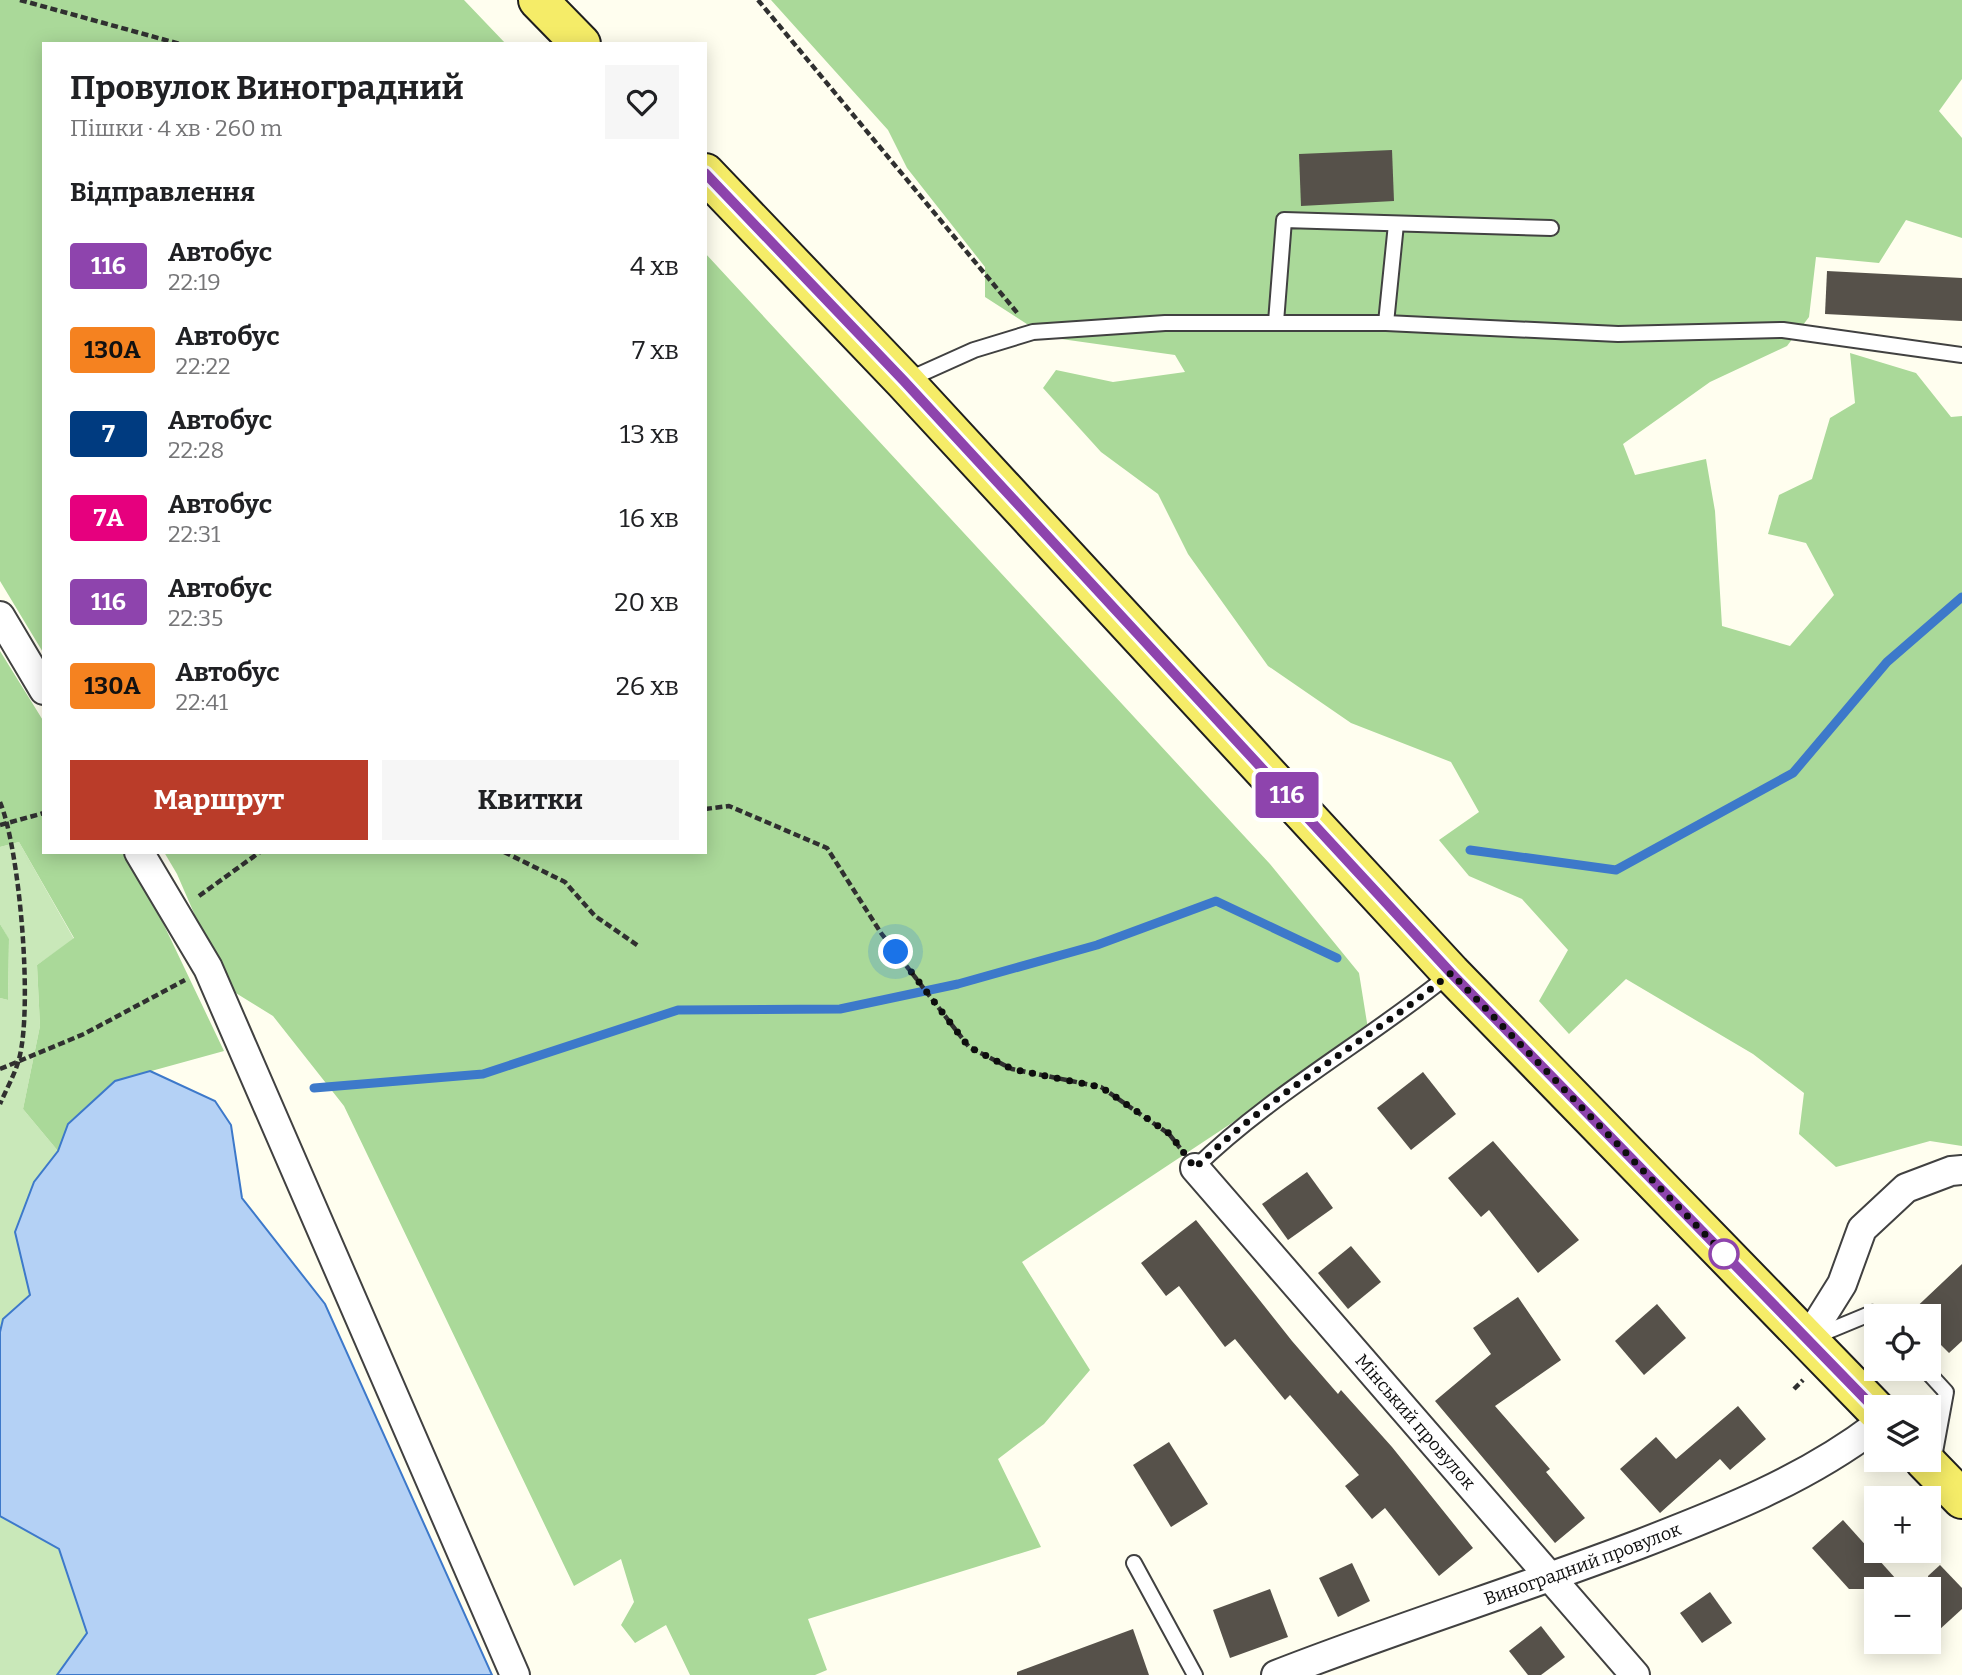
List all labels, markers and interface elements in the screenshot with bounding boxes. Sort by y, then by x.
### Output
button: heart [605,65,679,139]
text: Провулок Виноградний [70,68,464,108]
text: Пішки · 4 хв · 260 m [70,114,282,142]
text: Відправлення [70,177,255,208]
text: Автобус [168,237,272,268]
text: 4 хв [630,251,679,282]
text: 116 [91,252,126,280]
text: 22:19 [168,268,221,296]
text: Автобус [176,321,280,352]
text: 7 хв [632,335,679,366]
text: 130А [84,336,141,364]
text: 22:22 [176,352,230,380]
text: Автобус [168,405,272,436]
text: 13 хв [620,419,679,450]
text: 7 [102,420,115,448]
text: 22:28 [168,436,224,464]
text: Автобус [168,489,272,520]
text: 16 хв [619,503,679,534]
text: 7А [93,504,124,532]
text: 22:31 [168,520,220,548]
text: Автобус [168,573,272,604]
text: 20 хв [614,587,679,618]
text: 116 [91,588,126,616]
text: 22:35 [168,604,223,632]
text: Автобус [176,657,280,688]
text: 26 хв [616,671,679,702]
text: 130А [84,672,141,700]
text: 22:41 [176,688,228,716]
button: Маршрут [70,760,368,840]
button: Квитки [382,760,679,840]
line badge: 116 [1247,772,1327,818]
text: 116 [1270,781,1304,809]
your location [878,934,913,969]
unlabelled marker [1709,1239,1739,1269]
map controls [1864,1304,1941,1654]
button: locate [1864,1304,1941,1381]
street label: Мінський провулок [1350,1350,1480,1494]
button: layers [1864,1395,1941,1472]
button: + [1864,1486,1941,1563]
street label: Виноградний провулок [1481,1518,1685,1610]
button: − [1864,1577,1941,1654]

